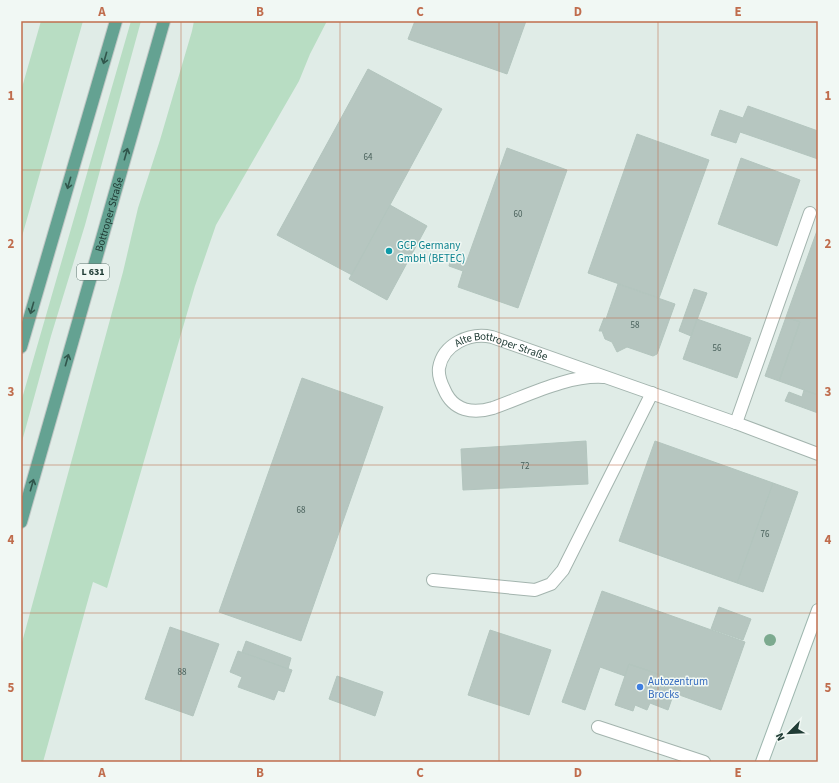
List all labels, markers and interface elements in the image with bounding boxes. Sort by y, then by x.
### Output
text: A [97,3,106,21]
text: B [256,3,264,21]
text: C [416,3,424,21]
text: D [574,3,582,21]
text: E [734,3,742,21]
one-way arrow [101,52,108,65]
text: 1 [8,87,15,105]
text: 1 [825,87,832,105]
one-way arrow [123,148,130,161]
house number: 64 [364,151,373,164]
street label: Bottroper Straße [91,175,127,253]
one-way arrow [64,177,72,190]
house number: 60 [514,208,523,221]
text: 2 [8,235,15,253]
text: 2 [825,235,832,253]
place label: GCP Germany GmbH (BETEC) [397,238,465,266]
marker: GCP Germany GmbH (BETEC) [384,246,394,256]
road number: L 631 [77,264,109,280]
one-way arrow [28,301,35,314]
house number: 58 [631,319,640,332]
street label: Alte Bottroper Straße [451,328,550,364]
house number: 56 [713,342,722,355]
one-way arrow [64,353,71,366]
text: 3 [8,383,15,401]
text: 3 [825,383,832,401]
house number: 72 [521,460,530,473]
one-way arrow [29,478,36,491]
house number: 68 [297,504,306,517]
house number: 76 [761,528,770,541]
text: 4 [8,531,15,549]
text: 4 [825,531,832,549]
house number: 88 [178,666,187,679]
place label: Autozentrum Brocks [648,674,708,702]
text: 5 [8,679,15,697]
text: 5 [825,679,832,697]
marker: Autozentrum Brocks [635,682,645,692]
north arrow [769,713,809,753]
text: N [772,730,789,743]
text: A [97,764,106,782]
text: B [256,764,264,782]
text: C [416,764,424,782]
text: D [574,764,582,782]
text: E [734,764,742,782]

